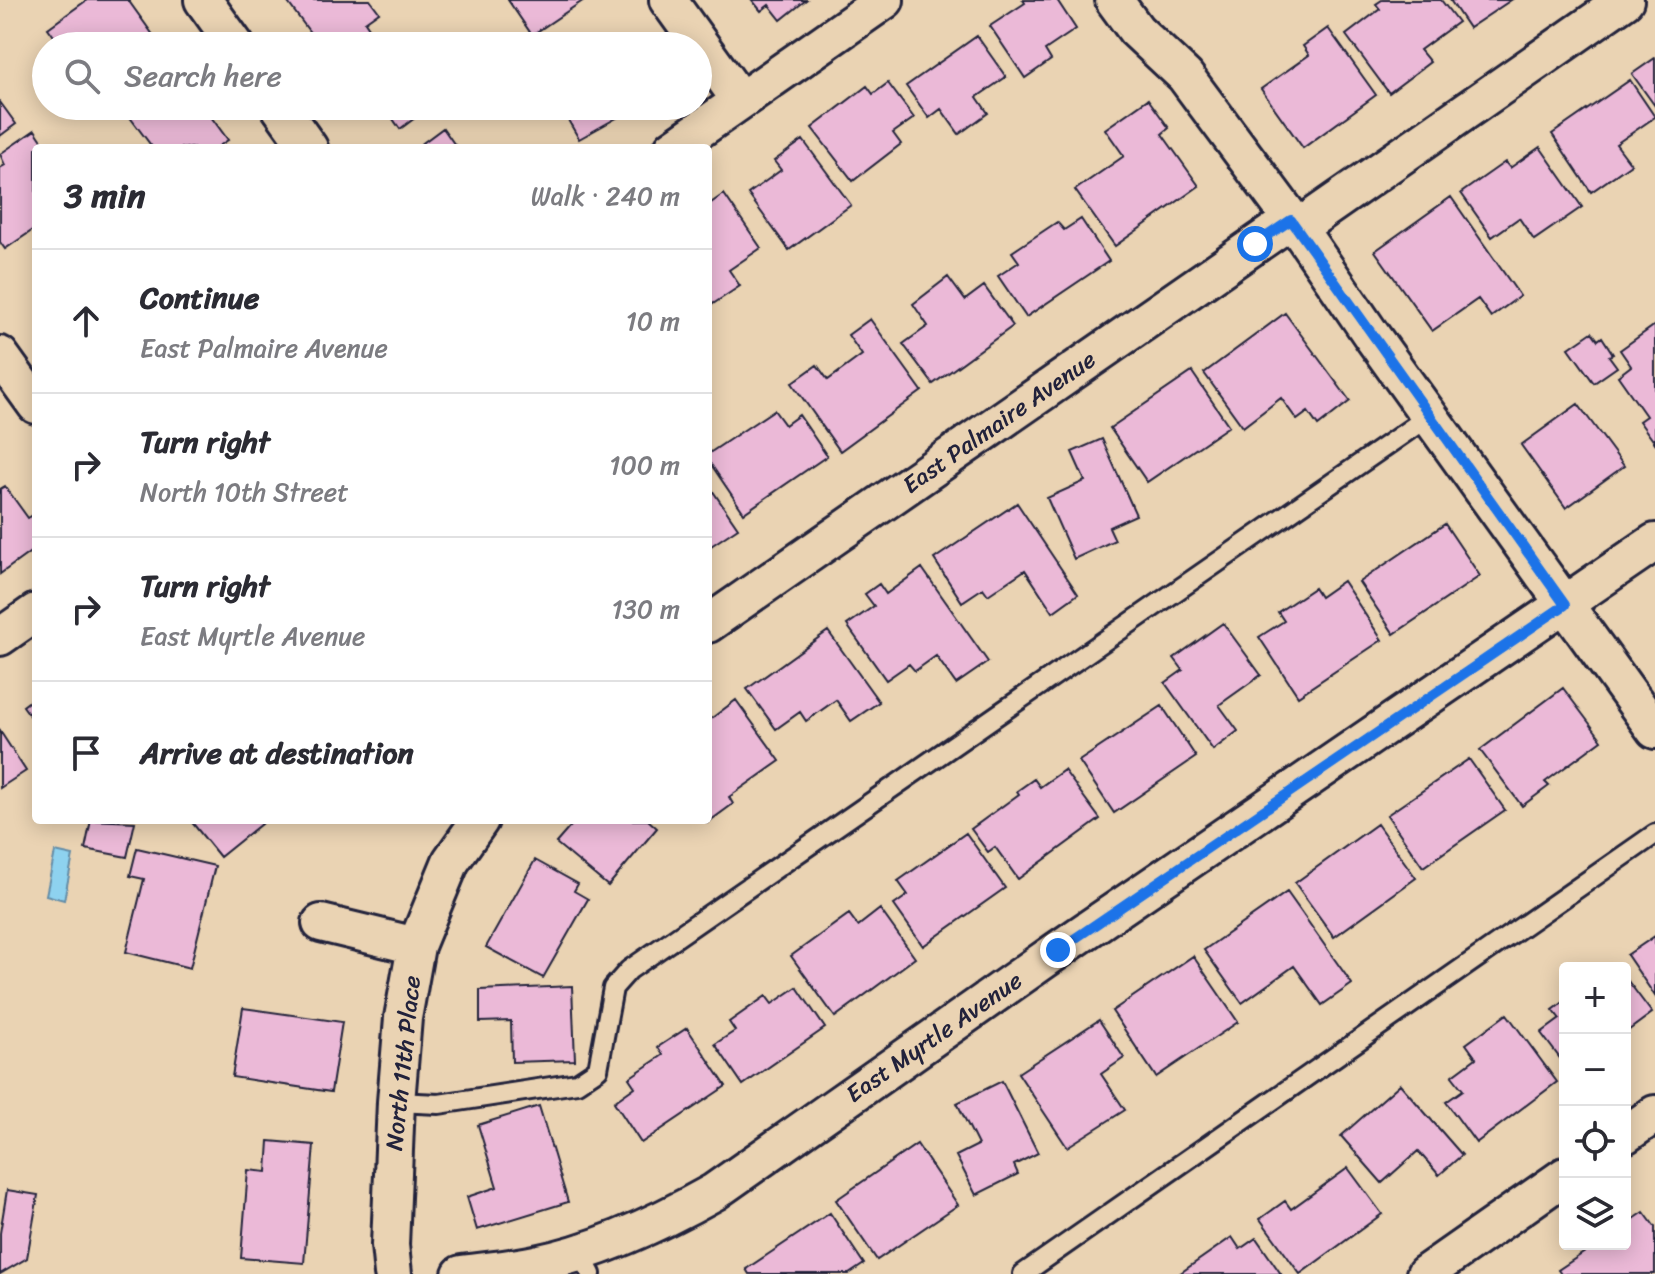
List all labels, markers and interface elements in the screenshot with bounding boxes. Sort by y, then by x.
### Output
search box [32,32,712,120]
text: Search here [124,49,282,103]
icon: search [60,54,104,98]
text: 3 min [64,166,145,226]
text: Walk · 240 m [531,173,680,219]
route start [1237,226,1273,262]
text: Continue [140,271,259,325]
text: 10 m [626,298,680,344]
icon: ahead [64,299,108,343]
text: East Palmaire Avenue [140,325,388,371]
street label: East Palmaire Avenue [893,339,1105,505]
text: Turn right [140,415,270,469]
text: 100 m [609,442,680,488]
icon: right [64,443,108,487]
text: North 10th Street [140,469,349,515]
text: Turn right [140,559,270,613]
text: 130 m [611,586,680,632]
icon: right [64,587,108,631]
text: East Myrtle Avenue [140,613,365,659]
text: Arrive at destination [140,726,414,780]
icon: arrive [64,731,108,775]
route end [1040,932,1076,968]
street label: East Myrtle Avenue [837,960,1031,1114]
map controls [1559,962,1631,1250]
button: + [1559,962,1631,1034]
street label: North 11th Place [373,973,433,1153]
button: − [1559,1034,1631,1106]
button: locate [1559,1106,1631,1178]
button: layers [1559,1178,1631,1250]

